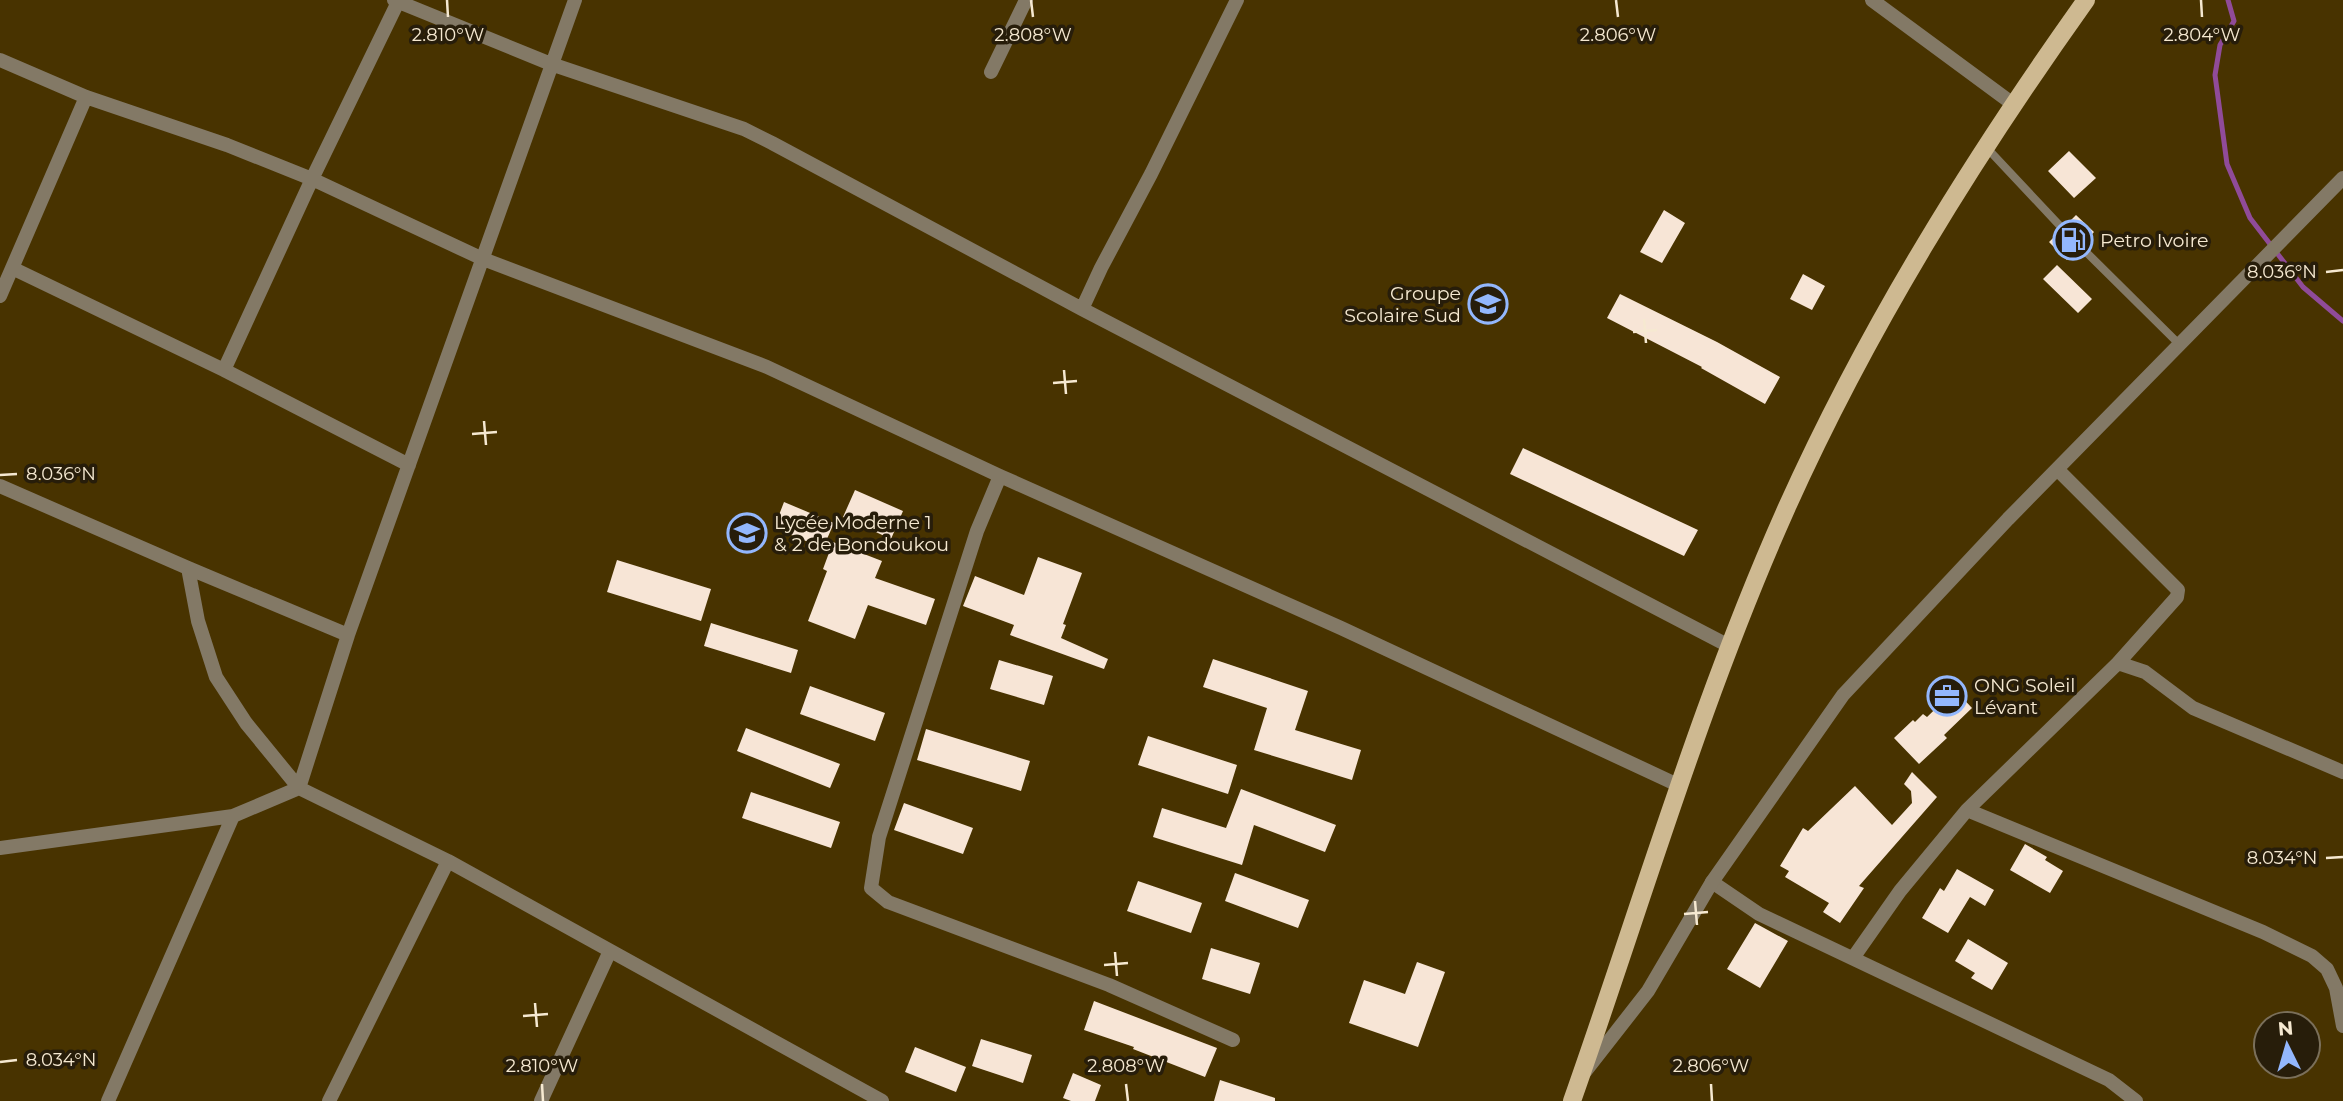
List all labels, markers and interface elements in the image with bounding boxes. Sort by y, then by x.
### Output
text: 2.810°W [412,24,484,46]
text: 2.808°W [994,24,1072,46]
text: 2.806°W [1580,24,1656,46]
text: 2.804°W [2163,24,2241,46]
fuel station icon: Petro Ivoire [2052,219,2094,261]
place label: Petro Ivoire [2100,229,2208,252]
text: 8.036°N [2247,261,2317,283]
place label: Groupe Scolaire Sud [1344,282,1461,327]
school or university icon: Groupe Scolaire Sud [1467,283,1509,325]
text: 8.036°N [26,463,96,485]
place label: Lycée Moderne 1 & 2 de Bondoukou [774,511,949,556]
school or university icon: Lycée Moderne 1 & 2 de Bondoukou [726,512,768,554]
place label: ONG Soleil Lévant [1974,674,2075,719]
office icon: ONG Soleil Lévant [1926,675,1968,717]
text: 8.034°N [2247,847,2317,869]
north arrow [2252,1010,2322,1080]
text: N [2277,1016,2294,1041]
text: 8.034°N [26,1049,96,1071]
text: 2.810°W [506,1055,578,1077]
text: 2.808°W [1087,1055,1165,1077]
text: 2.806°W [1673,1055,1749,1077]

